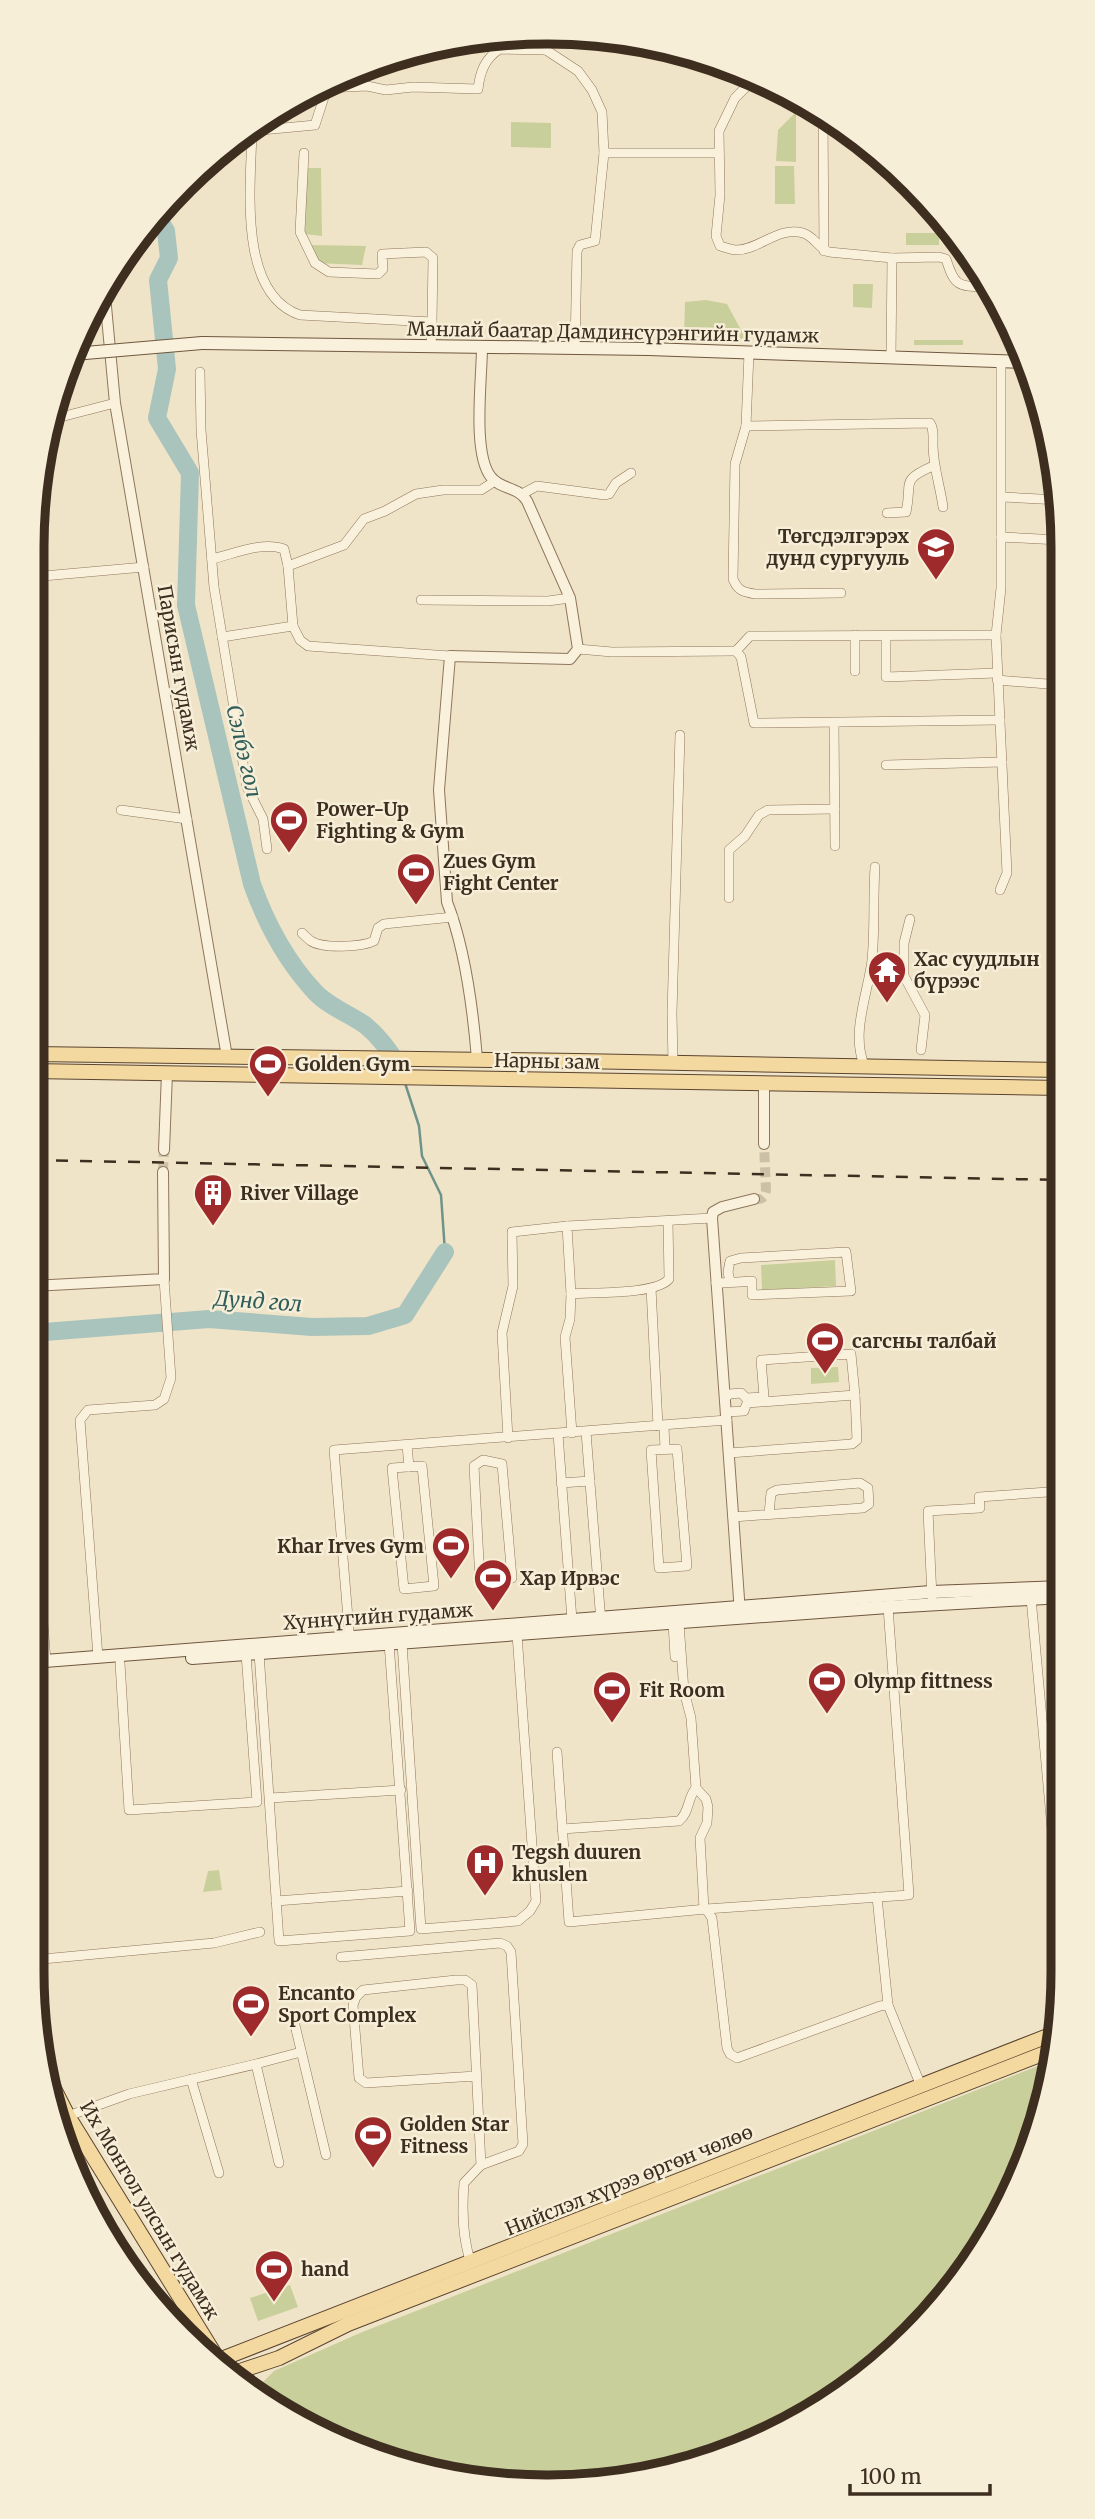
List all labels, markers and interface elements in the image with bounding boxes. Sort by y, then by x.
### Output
street label: Манлай баатар Дамдинсүрэнгийн гудамж [407,316,819,348]
place label: Төгсдэлгэрэх дунд сургууль [765,524,909,570]
school or university icon: Төгсдэлгэрэх дунд сургууль [915,526,957,581]
street label: Парисын гудамж [153,583,205,753]
water label: Сэлбэ гол [220,702,268,800]
place label: Power-Up Fighting & Gym [316,797,464,843]
sports icon: Power-Up Fighting & Gym [268,799,310,854]
place label: Zues Gym Fight Center [443,849,559,895]
sports icon: Zues Gym Fight Center [395,851,437,906]
place label: Хас суудлын бүрээс [914,947,1040,993]
temple icon: Хас суудлын бүрээс [866,949,908,1004]
sports icon: Golden Gym [247,1043,289,1098]
street label: Нарны зам [494,1048,600,1074]
place label: Golden Gym [295,1052,410,1076]
building icon: River Village [192,1172,234,1227]
place label: River Village [240,1181,359,1205]
water label: Дунд гол [211,1284,303,1318]
sports icon: сагсны талбай [804,1320,846,1375]
place label: сагсны талбай [852,1329,997,1353]
sports icon: Khar Irves Gym [430,1525,472,1580]
place label: Khar Irves Gym [277,1534,424,1558]
sports icon: Хар Ирвэс [472,1557,514,1612]
place label: Хар Ирвэс [520,1566,620,1590]
street label: Хүннүгийн гудамж [282,1597,474,1635]
sports icon: Olymp fittness [806,1660,848,1715]
sports icon: Fit Room [591,1669,633,1724]
place label: Olymp fittness [854,1669,993,1693]
place label: Fit Room [639,1678,725,1702]
place label: Tegsh duuren khuslen [512,1840,641,1886]
hospital icon: Tegsh duuren khuslen [464,1842,506,1897]
place label: Encanto Sport Complex [278,1981,417,2027]
sports icon: Encanto Sport Complex [230,1983,272,2038]
street label: Их Монгол улсын гудамж [75,2096,225,2324]
place label: Golden Star Fitness [400,2112,510,2158]
sports icon: Golden Star Fitness [352,2114,394,2169]
street label: Нийслэл хүрээ өргөн чөлөө [502,2119,756,2241]
sports icon: hand [253,2248,295,2303]
place label: hand [301,2257,349,2281]
scale bar [850,2452,990,2496]
text: 100 m [860,2463,922,2490]

